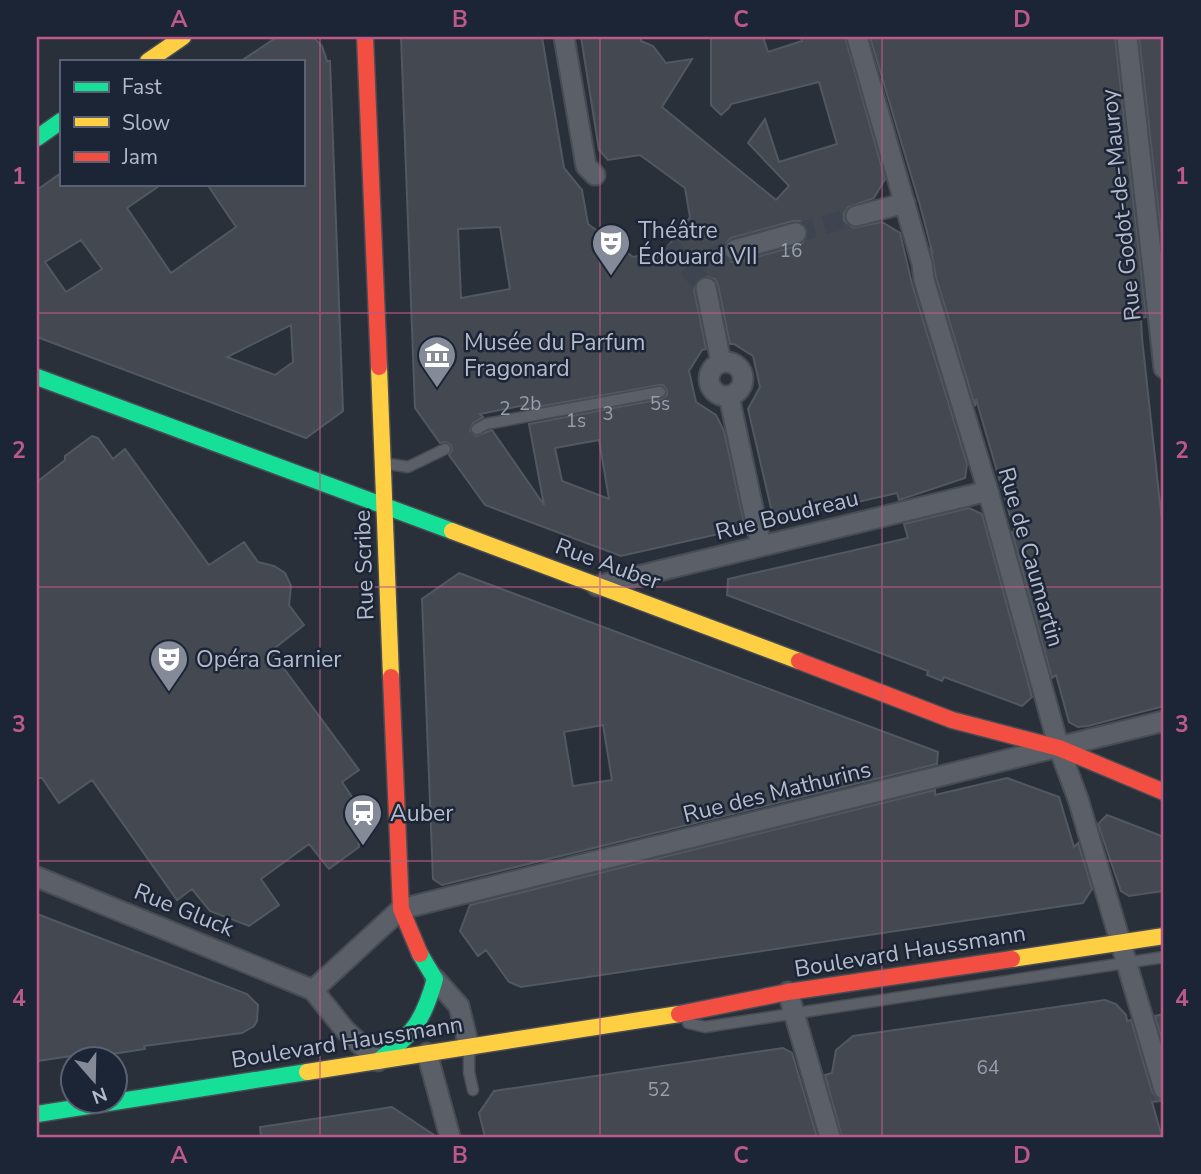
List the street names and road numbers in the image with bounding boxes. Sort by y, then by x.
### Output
street label: Rue Godot-de-Mauroy [1093,87,1149,322]
street label: Rue de Caumartin [991,464,1071,650]
street label: Rue Boudreau [712,482,862,548]
street label: Rue Scribe [347,509,381,621]
street label: Rue Auber [551,531,666,598]
street label: Rue des Mathurins [680,754,874,830]
street label: Rue Gluck [130,876,239,944]
street label: Boulevard Haussmann [792,917,1028,985]
street label: Boulevard Haussmann [229,1008,465,1076]

